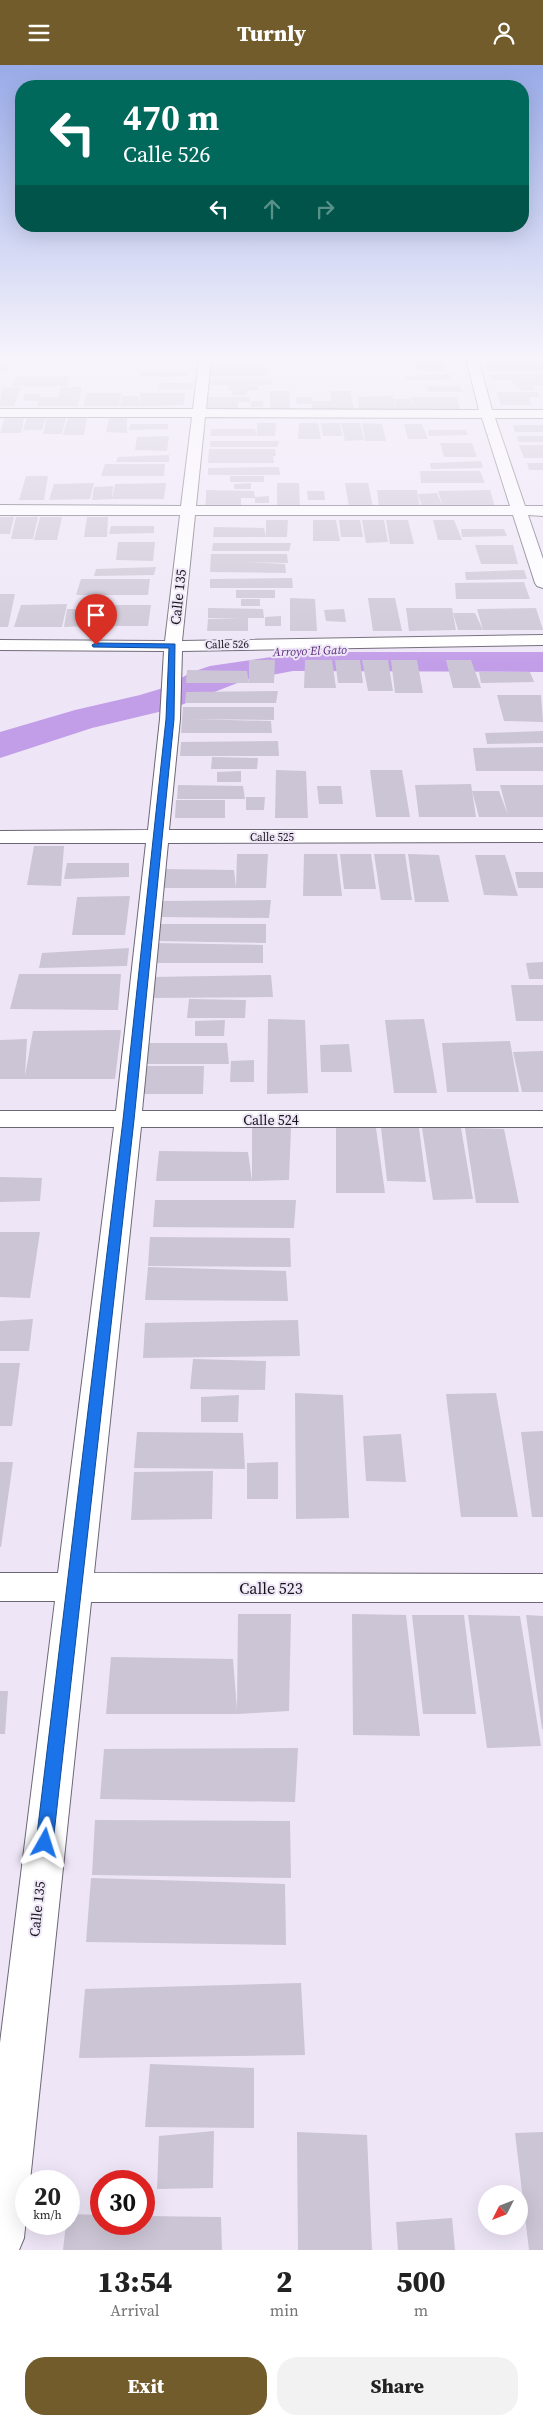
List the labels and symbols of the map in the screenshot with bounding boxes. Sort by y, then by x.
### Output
street label: Calle 135 [165,568,191,626]
pin [75,594,117,645]
street label: Calle 526 [205,637,250,652]
water label: Arroyo El Gato [272,642,347,660]
street label: Calle 525 [250,830,294,845]
street label: Calle 524 [243,1110,299,1130]
street label: Calle 523 [239,1577,303,1599]
position arrow [18,1816,70,1868]
street label: Calle 135 [24,1880,50,1938]
speed limit sign: 30 [90,2170,155,2235]
north arrow [478,2185,528,2235]

